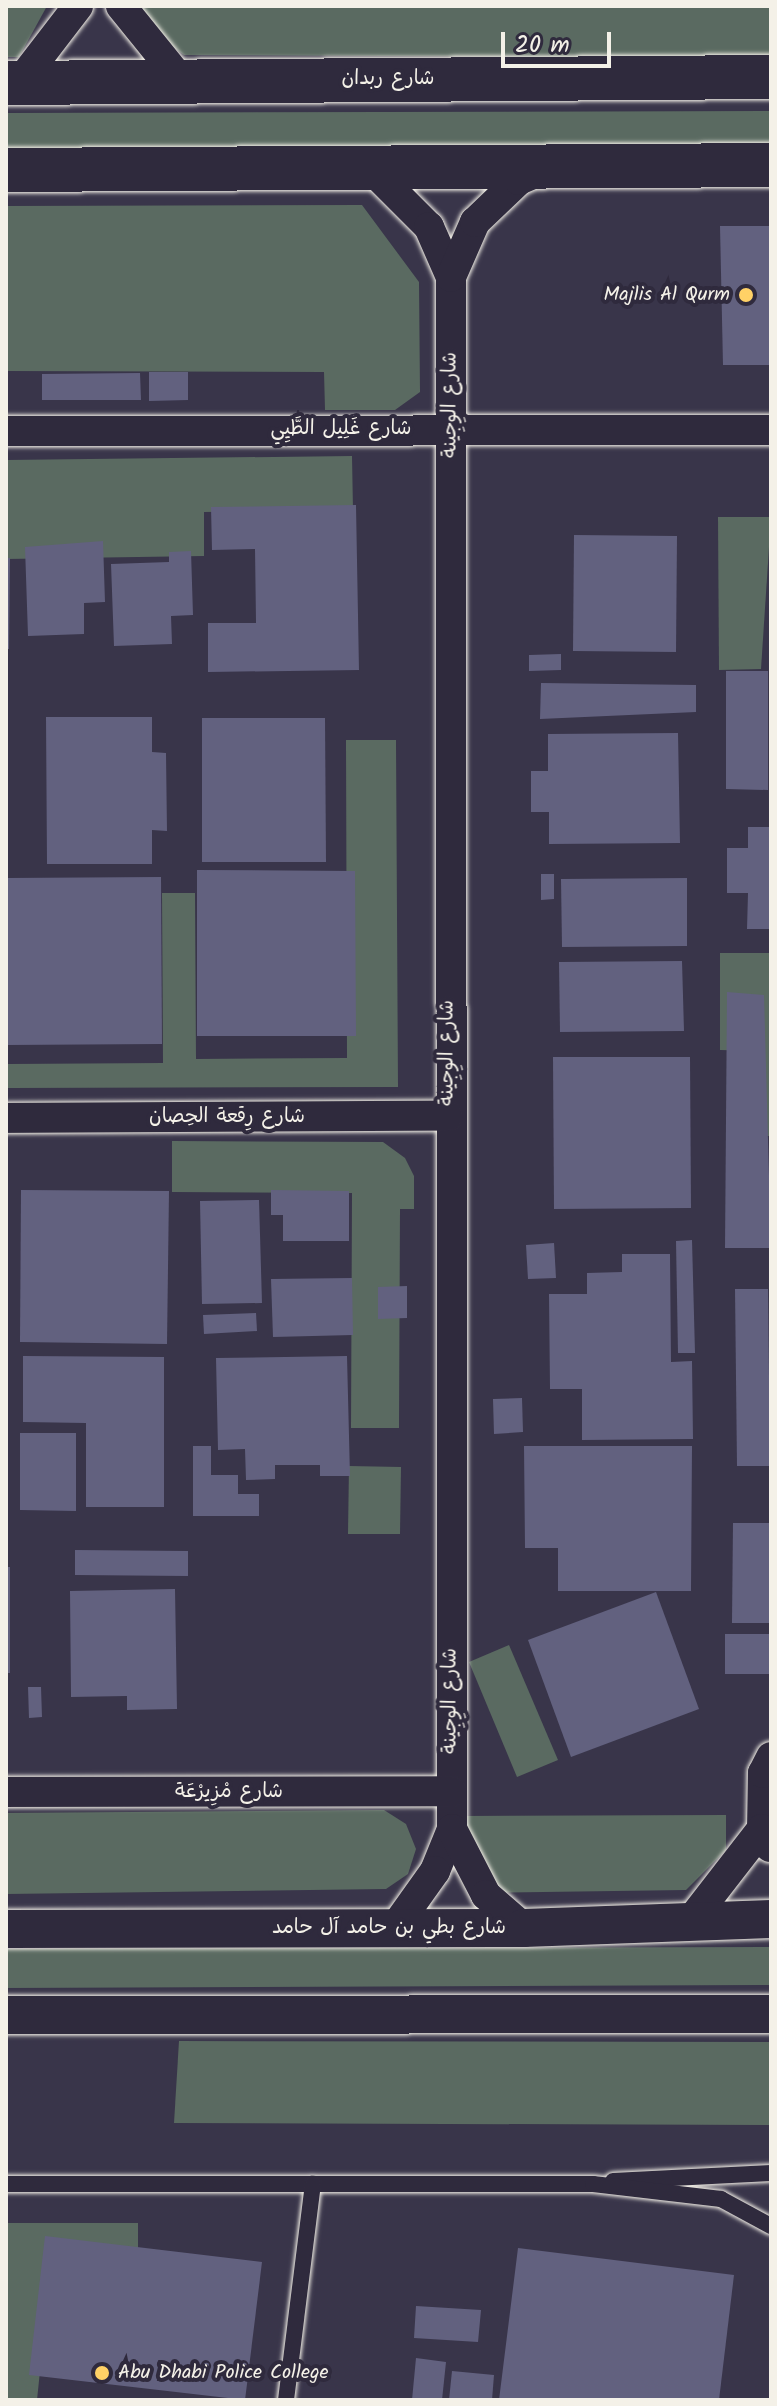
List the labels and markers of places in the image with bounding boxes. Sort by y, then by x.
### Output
place label: Majlis Al Qurm [604,283,730,307]
marker: Majlis Al Qurm [737,286,755,304]
place label: Abu Dhabi Police College [118,2361,328,2385]
marker: Abu Dhabi Police College [93,2364,111,2382]

